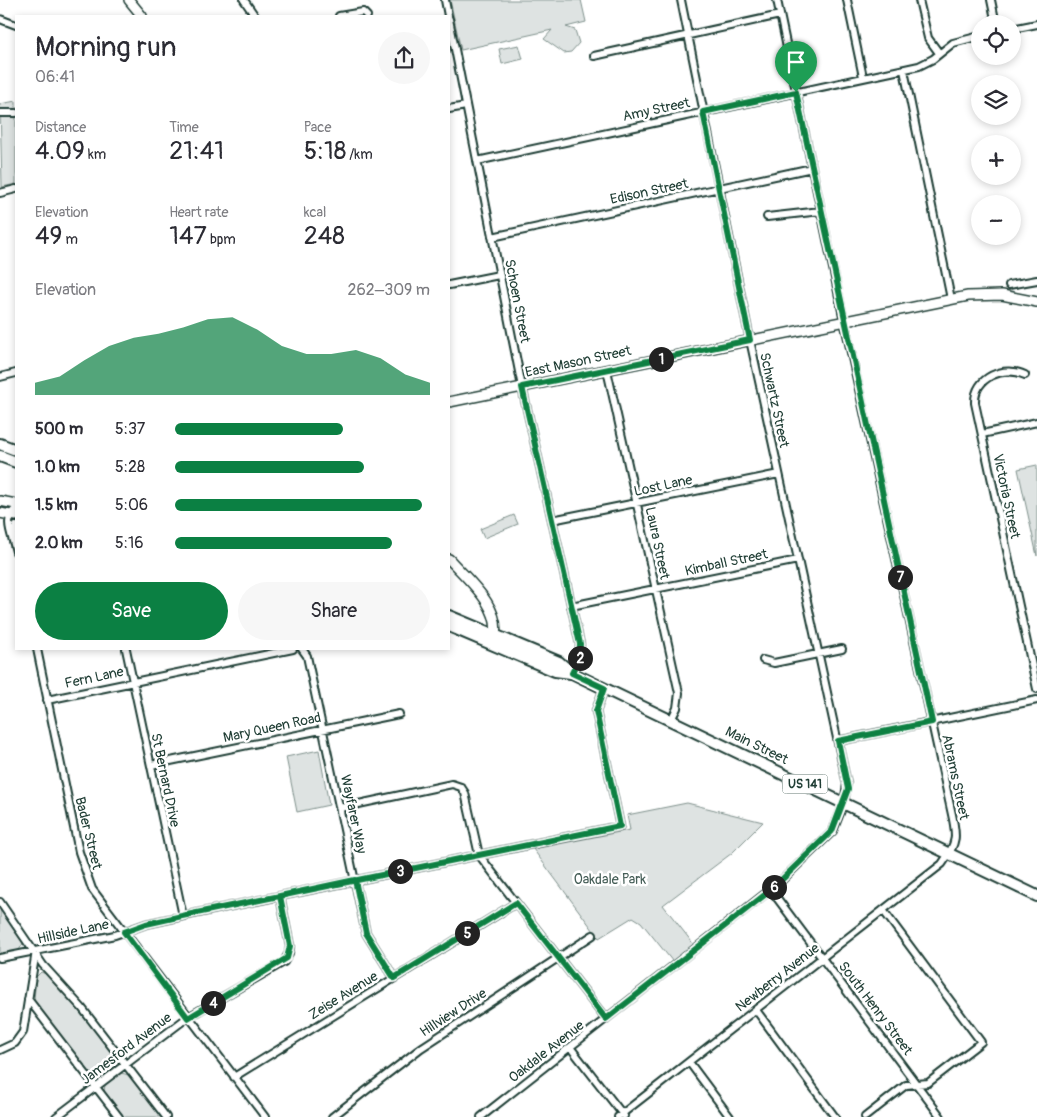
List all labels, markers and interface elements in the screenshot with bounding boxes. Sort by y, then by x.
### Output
map controls [971,15,1021,245]
button: locate [971,15,1021,65]
text: Morning run [35,30,177,65]
button: share [378,32,430,84]
pin [775,41,817,92]
icon: arrive [782,48,810,76]
text: 06:41 [35,67,75,87]
button: layers [971,75,1021,125]
street label: Amy Street [621,94,692,125]
text: Distance [35,119,86,136]
text: Time [169,119,199,136]
text: Pace [304,119,331,136]
button: + [971,135,1021,185]
text: 4.09 [35,136,85,167]
text: 21:41 [169,136,224,167]
text: 5:18 [304,136,346,167]
text: km [85,146,106,163]
text: /km [346,146,373,163]
street label: Edison Street [609,175,690,208]
button: − [971,195,1021,245]
text: Elevation [35,204,88,221]
text: Heart rate [169,204,228,221]
text: kcal [304,204,326,221]
text: 49 [35,221,62,252]
text: 147 [169,221,207,252]
text: 248 [304,221,345,252]
text: m [62,231,78,248]
text: bpm [207,231,236,248]
street label: Schoen Street [501,258,534,345]
text: Elevation [35,280,96,300]
text: 262–309 m [348,280,430,300]
street label: East Mason Street [524,342,633,381]
pin: 1 [648,346,674,372]
text: 1 [659,351,664,368]
street label: Schwartz Street [756,351,793,450]
text: 500 m [35,419,83,439]
text: 5:37 [115,419,145,439]
street label: Victoria Street [989,452,1024,540]
text: 1.0 km [35,457,80,477]
text: 5:28 [115,457,145,477]
street label: Lost Lane [632,471,694,500]
text: 1.5 km [35,495,78,515]
text: 5:06 [115,495,148,515]
street label: Laura Street [642,505,674,581]
text: 2.0 km [35,533,83,553]
text: 5:16 [115,533,144,553]
street label: Kimball Street [683,545,769,580]
pin: 7 [888,564,912,590]
text: 7 [897,569,904,586]
button: Save [35,582,228,640]
button: Share [238,582,430,640]
pin: 2 [568,646,592,670]
text: 2 [577,650,584,667]
street label: Fern Lane [63,663,125,692]
street label: Mary Queen Road [222,709,323,746]
street label: Main Street [723,723,791,768]
street label: St Bernard Drive [147,732,184,829]
street label: Abrams Street [938,733,973,822]
street label: Wayfarer Way [337,773,370,855]
road number: US 141 [782,774,828,794]
street label: Bader Street [71,795,106,872]
pin: 3 [388,858,412,884]
text: 3 [397,863,404,880]
park label: Oakdale Park [574,871,646,888]
pin: 6 [762,874,786,900]
text: 6 [770,879,779,896]
street label: Hillside Lane [36,916,110,947]
pin: 5 [454,920,480,946]
text: 5 [464,925,471,942]
street label: Newberry Avenue [732,939,823,1015]
street label: South Henry Street [835,958,917,1059]
street label: Zeise Avenue [306,967,381,1023]
street label: Hillview Drive [417,985,490,1040]
pin: 4 [200,990,226,1016]
text: 4 [209,995,218,1012]
street label: Jamesford Avenue [78,1009,175,1088]
street label: Oakdale Avenue [505,1017,587,1086]

